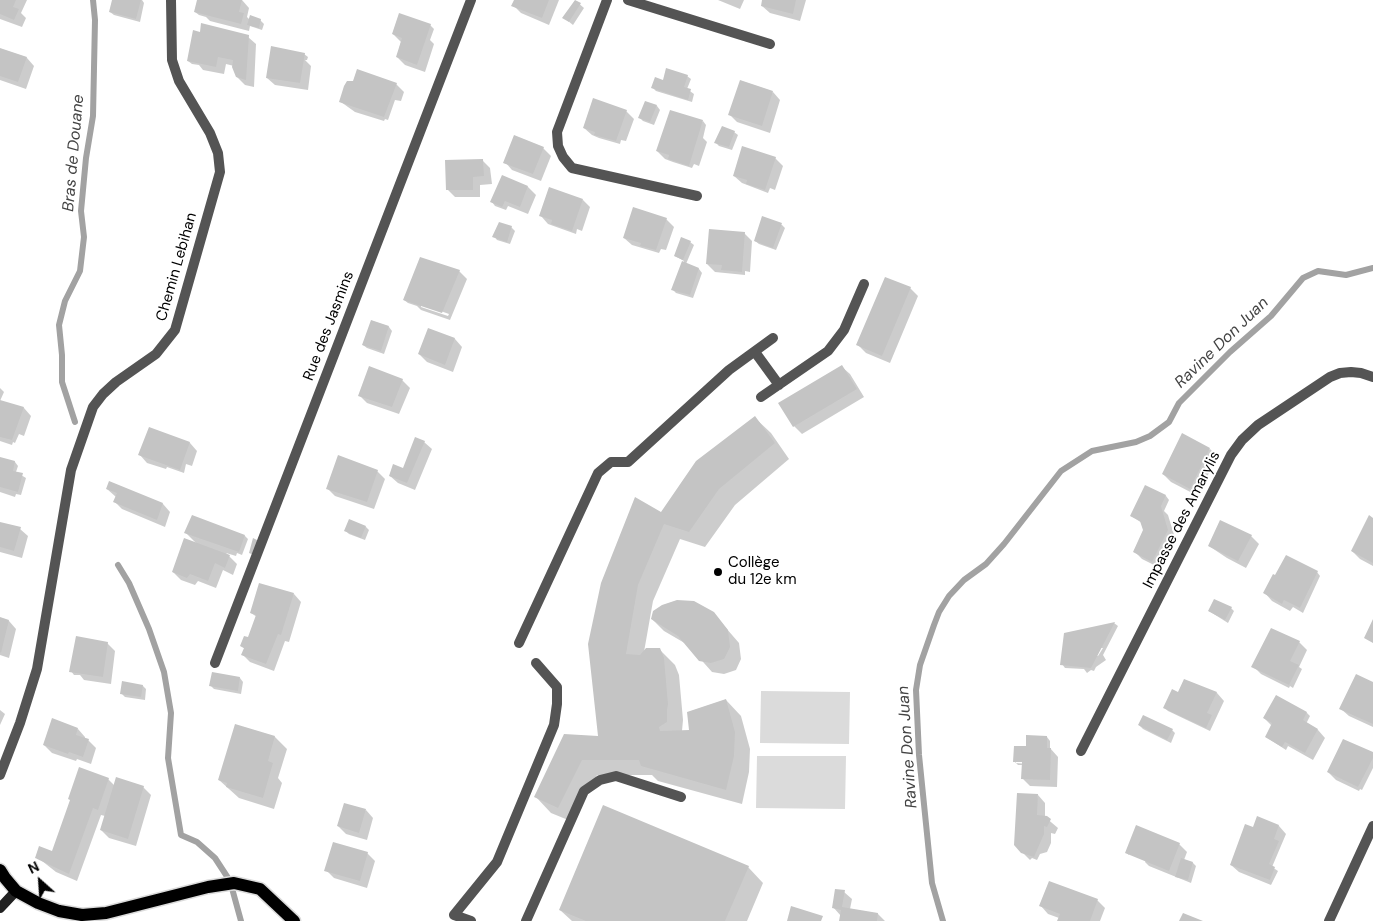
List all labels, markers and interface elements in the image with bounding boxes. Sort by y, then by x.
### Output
water label: Bras de Douane [59,94,89,212]
street label: Chemin Lebihan [153,211,201,323]
street label: Rue des Jasmins [300,269,358,383]
water label: Ravine Don Juan [1171,293,1273,393]
street label: Impasse des Amarylis [1140,449,1224,591]
place label: Collège du 12e km [728,554,796,589]
marker: Collège du 12e km [712,566,724,578]
water label: Ravine Don Juan [894,685,922,809]
north arrow [15,856,65,906]
text: N [25,857,42,878]

